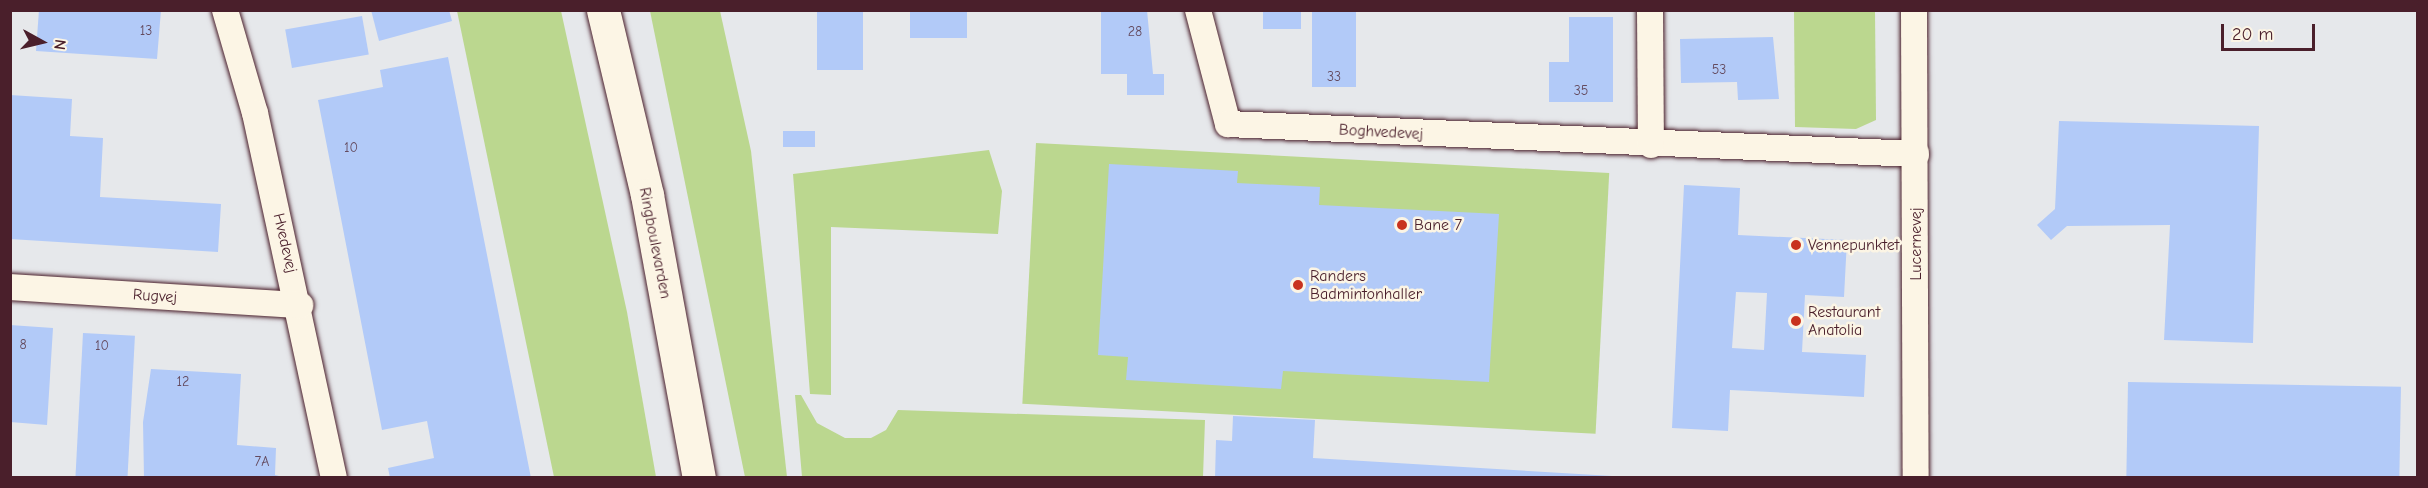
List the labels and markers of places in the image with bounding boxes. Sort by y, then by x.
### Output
place label: Bane 7 [1414,215,1462,235]
marker: Bane 7 [1395,218,1409,232]
place label: Vennepunktet [1808,235,1899,255]
marker: Vennepunktet [1789,238,1803,252]
place label: Randers Badmintonhaller [1310,266,1422,304]
marker: Randers Badmintonhaller [1291,278,1305,292]
place label: Restaurant Anatolia [1808,302,1880,340]
marker: Restaurant Anatolia [1789,314,1803,328]

